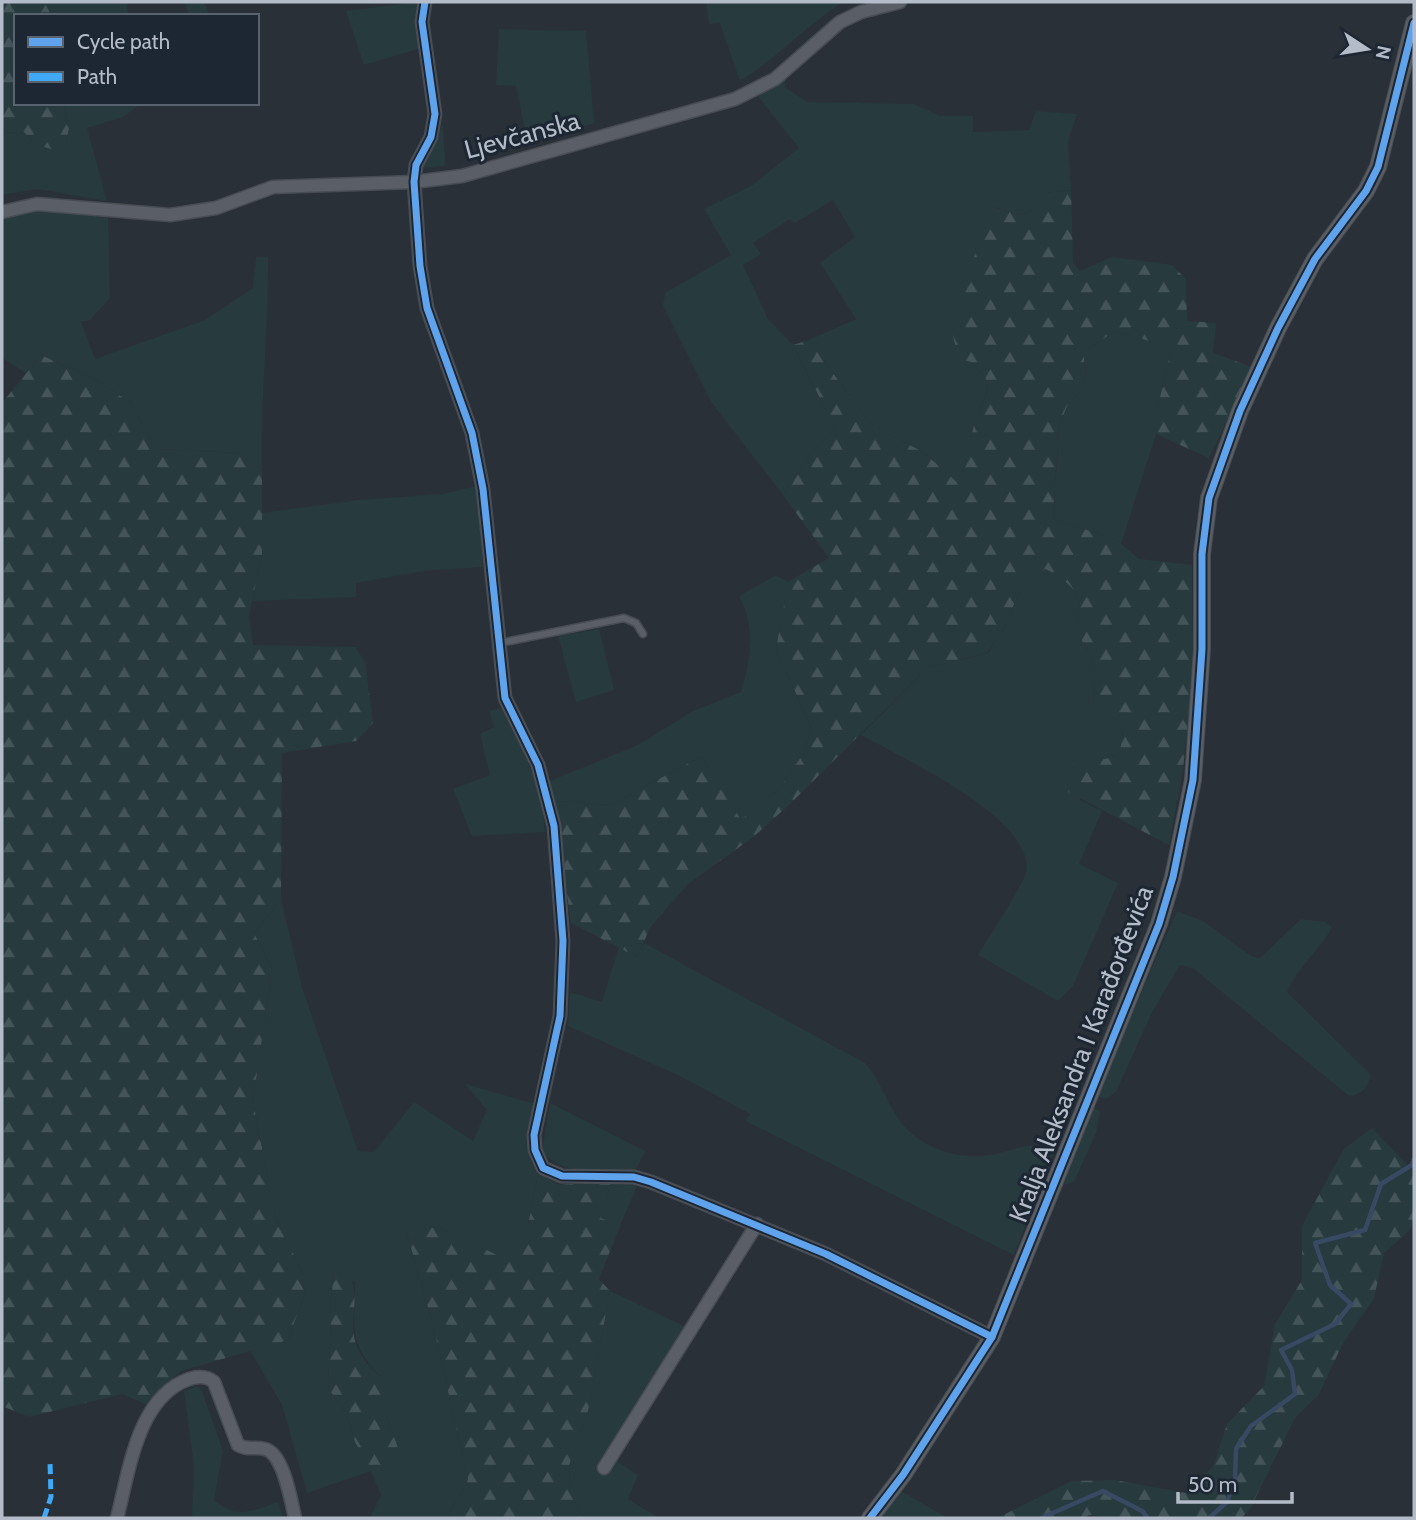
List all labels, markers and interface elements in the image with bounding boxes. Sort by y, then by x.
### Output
legend [14,14,259,105]
north arrow [1332,14,1402,84]
text: Cycle path [77,29,170,54]
text: N [1370,43,1396,61]
text: Path [77,64,117,89]
street label: Ljevčanska [461,104,584,166]
street label: Kralja Aleksandra I Karađorđevića [1002,881,1160,1227]
scale bar [1178,1460,1292,1504]
text: 50 m [1188,1472,1237,1497]

